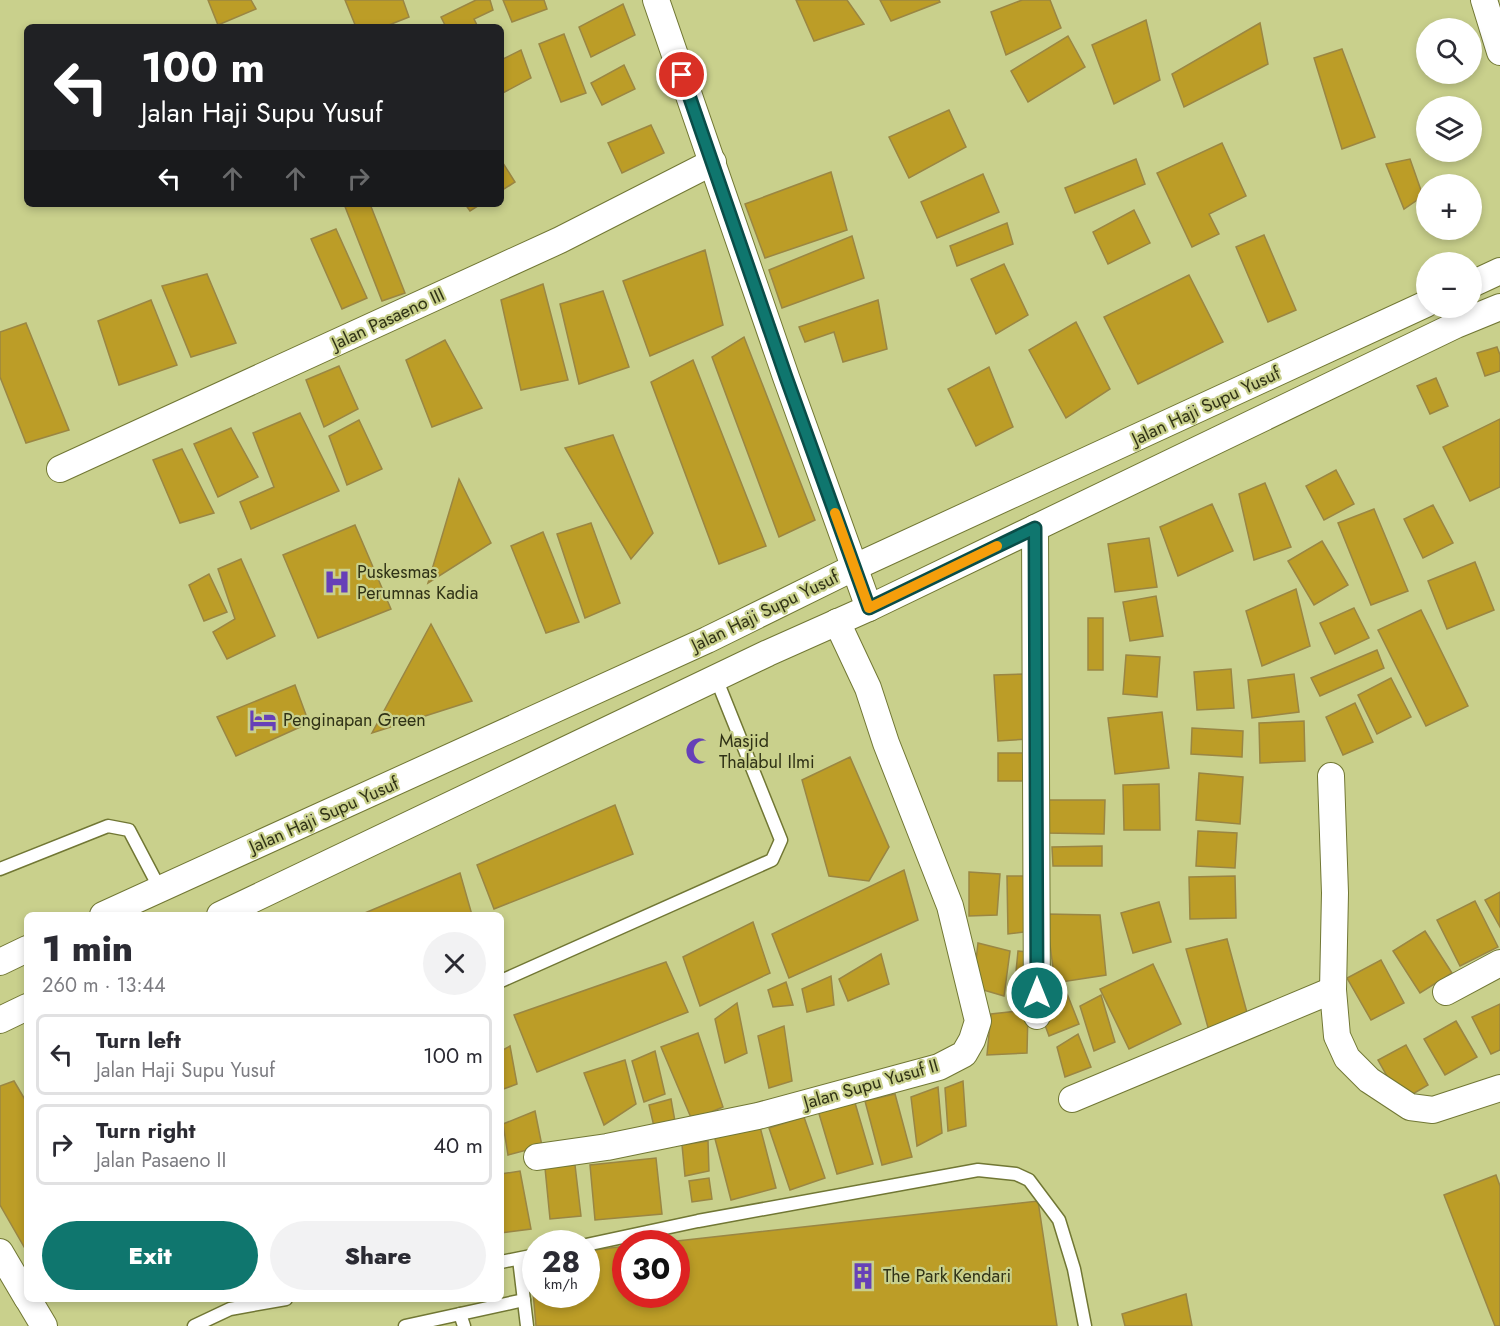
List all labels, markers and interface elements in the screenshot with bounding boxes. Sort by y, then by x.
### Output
map controls [1416,18,1482,318]
button: search [1416,18,1482,84]
text: 100 m [141,37,265,98]
icon: left [42,48,120,126]
pin [656,49,707,100]
icon: arrive [665,58,698,91]
text: Jalan Haji Supu Yusuf [141,93,383,132]
button: layers [1416,96,1482,162]
icon: left [153,162,186,195]
icon: ahead [216,162,249,195]
icon: ahead [279,162,312,195]
icon: right [342,162,375,195]
button: + [1416,174,1482,240]
button: − [1416,252,1482,318]
street label: Jalan Pasaeno III [326,282,449,357]
street label: Jalan Haji Supu Yusuf [1126,360,1285,453]
place label: Puskesmas Perumnas Kadia [357,559,478,606]
street label: Jalan Haji Supu Yusuf [685,564,844,659]
hospital icon: Puskesmas Perumnas Kadia [322,567,352,597]
hotel icon: Penginapan Green [248,705,278,735]
place label: Penginapan Green [283,707,426,733]
place label: Masjid Thalabul Ilmi [719,728,815,775]
mosque icon: Masjid Thalabul Ilmi [684,736,714,766]
street label: Jalan Haji Supu Yusuf [243,770,404,860]
text: 1 min [42,922,133,974]
button: close [423,932,486,995]
position arrow [1005,961,1069,1025]
text: 260 m · 13:44 [42,971,166,1000]
text: Turn left [96,1024,181,1056]
icon: left [45,1038,78,1071]
text: 100 m [423,1039,483,1071]
street label: Jalan Supu Yusuf II [799,1052,942,1116]
text: Jalan Haji Supu Yusuf [96,1056,275,1085]
text: Turn right [96,1114,196,1146]
icon: right [45,1128,78,1161]
text: 40 m [433,1129,483,1161]
text: Jalan Pasaeno II [96,1146,226,1175]
button: Exit [42,1221,258,1290]
button: Share [270,1221,486,1290]
speed limit sign: 30 [612,1230,690,1308]
text: 28 [542,1240,580,1283]
building icon: The Park Kendari [848,1261,878,1291]
place label: The Park Kendari [883,1263,1011,1289]
text: km/h [544,1273,578,1295]

